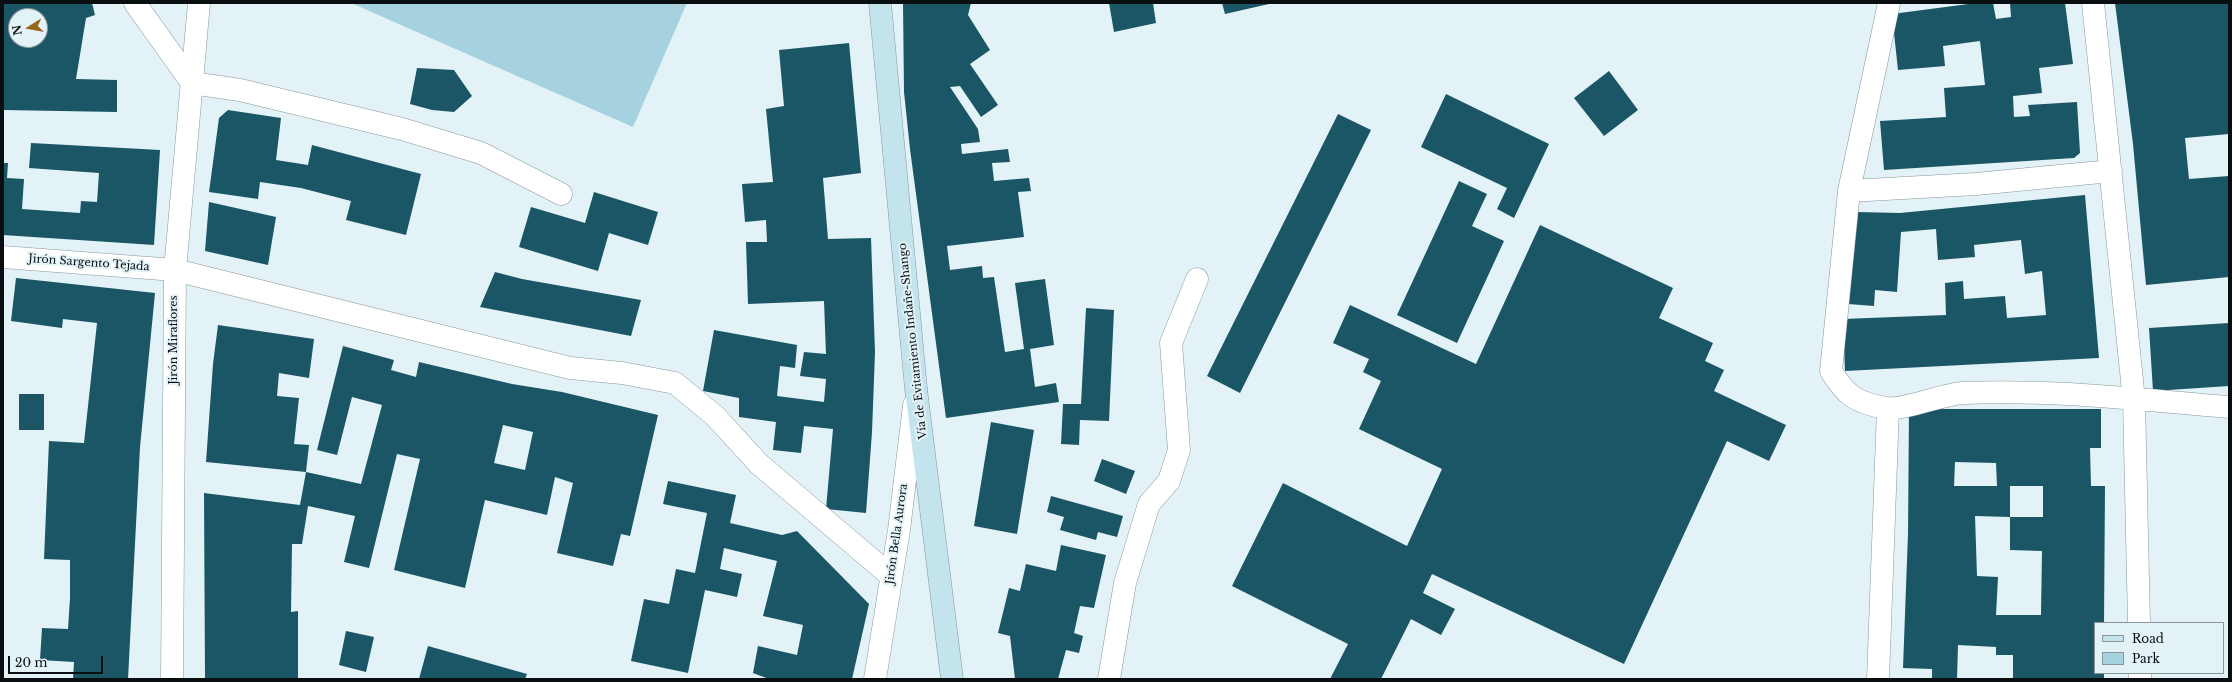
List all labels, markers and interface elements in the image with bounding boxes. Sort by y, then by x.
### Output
north arrow [8,8,48,48]
text: N [9,24,25,37]
street label: Vía de Evitamiento Indañe-Shango [896,242,930,440]
street label: Jirón Sargento Tejada [28,252,150,274]
street label: Jirón Miraflores [167,295,181,385]
street label: Jirón Bella Aurora [883,483,911,585]
legend [2094,622,2224,674]
text: Road [2132,631,2164,646]
scale bar [10,648,105,674]
text: Park [2132,651,2160,666]
text: 20 m [15,655,47,670]

